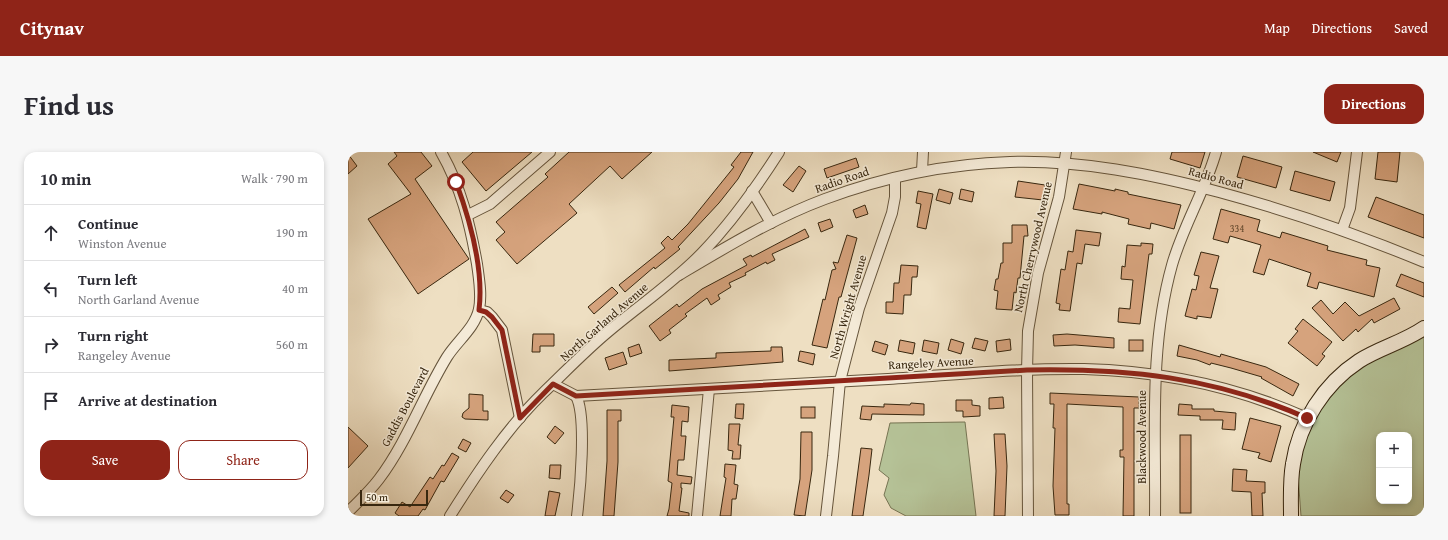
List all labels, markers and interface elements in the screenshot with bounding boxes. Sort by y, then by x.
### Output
text: Citynav [20,14,84,42]
text: Map [1264,18,1290,38]
text: Directions [1312,18,1372,38]
text: Saved [1394,18,1428,38]
text: Find us [24,84,114,125]
button: Directions [1324,84,1424,124]
street label: Radio Road [812,162,872,197]
street label: Radio Road [1187,162,1246,193]
text: 10 min [40,166,91,191]
text: Walk · 790 m [241,169,308,188]
route start [447,173,465,191]
street label: North Cherrywood Avenue [1009,179,1056,314]
text: Continue [78,213,139,234]
house number: 334 [1230,221,1244,236]
icon: ahead [40,222,62,244]
text: 190 m [276,223,308,242]
text: Winston Avenue [78,234,167,253]
street label: North Wright Avenue [825,252,871,361]
text: Turn left [78,269,137,290]
icon: left [40,278,62,300]
street label: North Garland Avenue [556,278,652,365]
text: 40 m [282,279,308,298]
text: North Garland Avenue [78,290,199,309]
text: Turn right [78,325,149,346]
icon: right [40,334,62,356]
text: 560 m [276,335,308,354]
text: Rangeley Avenue [78,346,171,365]
street label: Rangeley Avenue [888,352,974,373]
street label: Gaddis Boulevard [377,364,433,449]
icon: arrive [40,390,62,412]
text: Arrive at destination [78,390,217,411]
street label: Blackwood Avenue [1133,390,1150,484]
route end [1298,409,1316,427]
map controls [1376,432,1412,504]
button: + [1376,432,1412,468]
button: Save [40,440,170,480]
button: Share [178,440,308,480]
button: − [1376,468,1412,504]
scale bar [360,488,428,507]
text: 50 m [366,489,388,505]

